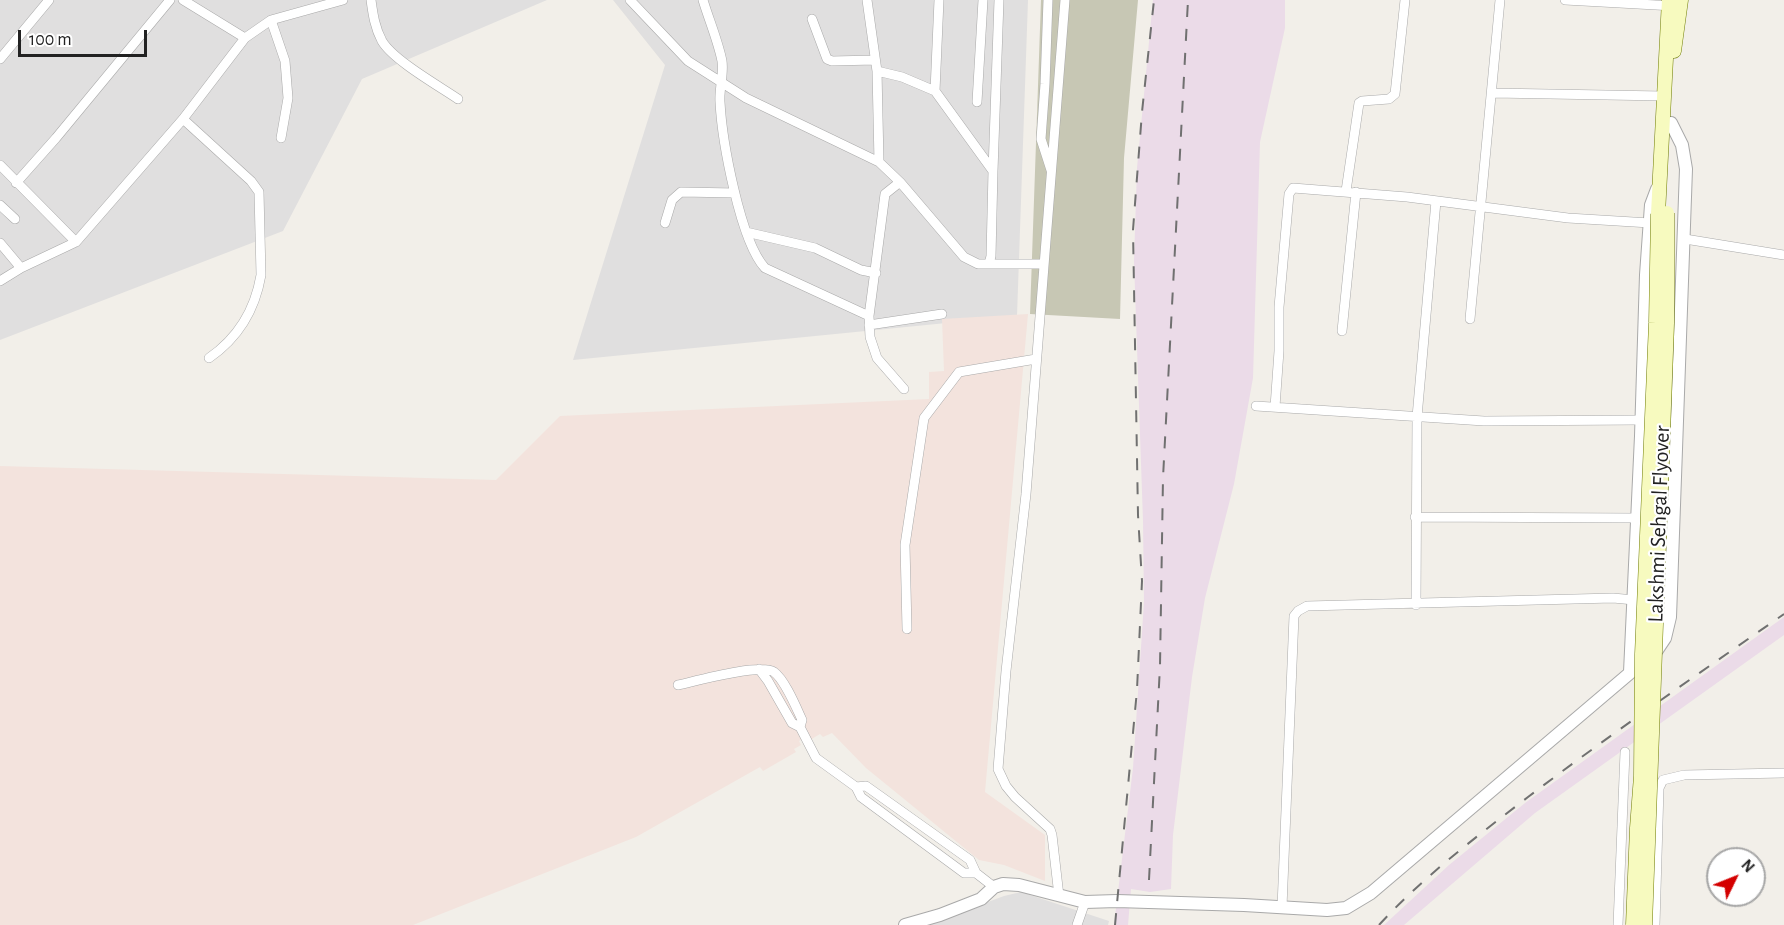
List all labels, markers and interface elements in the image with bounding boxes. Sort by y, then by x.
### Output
scale bar [21,18,150,56]
text: 100 m [29,31,72,49]
street label: Lakshmi Sehgal Flyover [1642,425,1676,623]
north arrow [1706,847,1766,907]
text: N [1738,857,1757,876]

